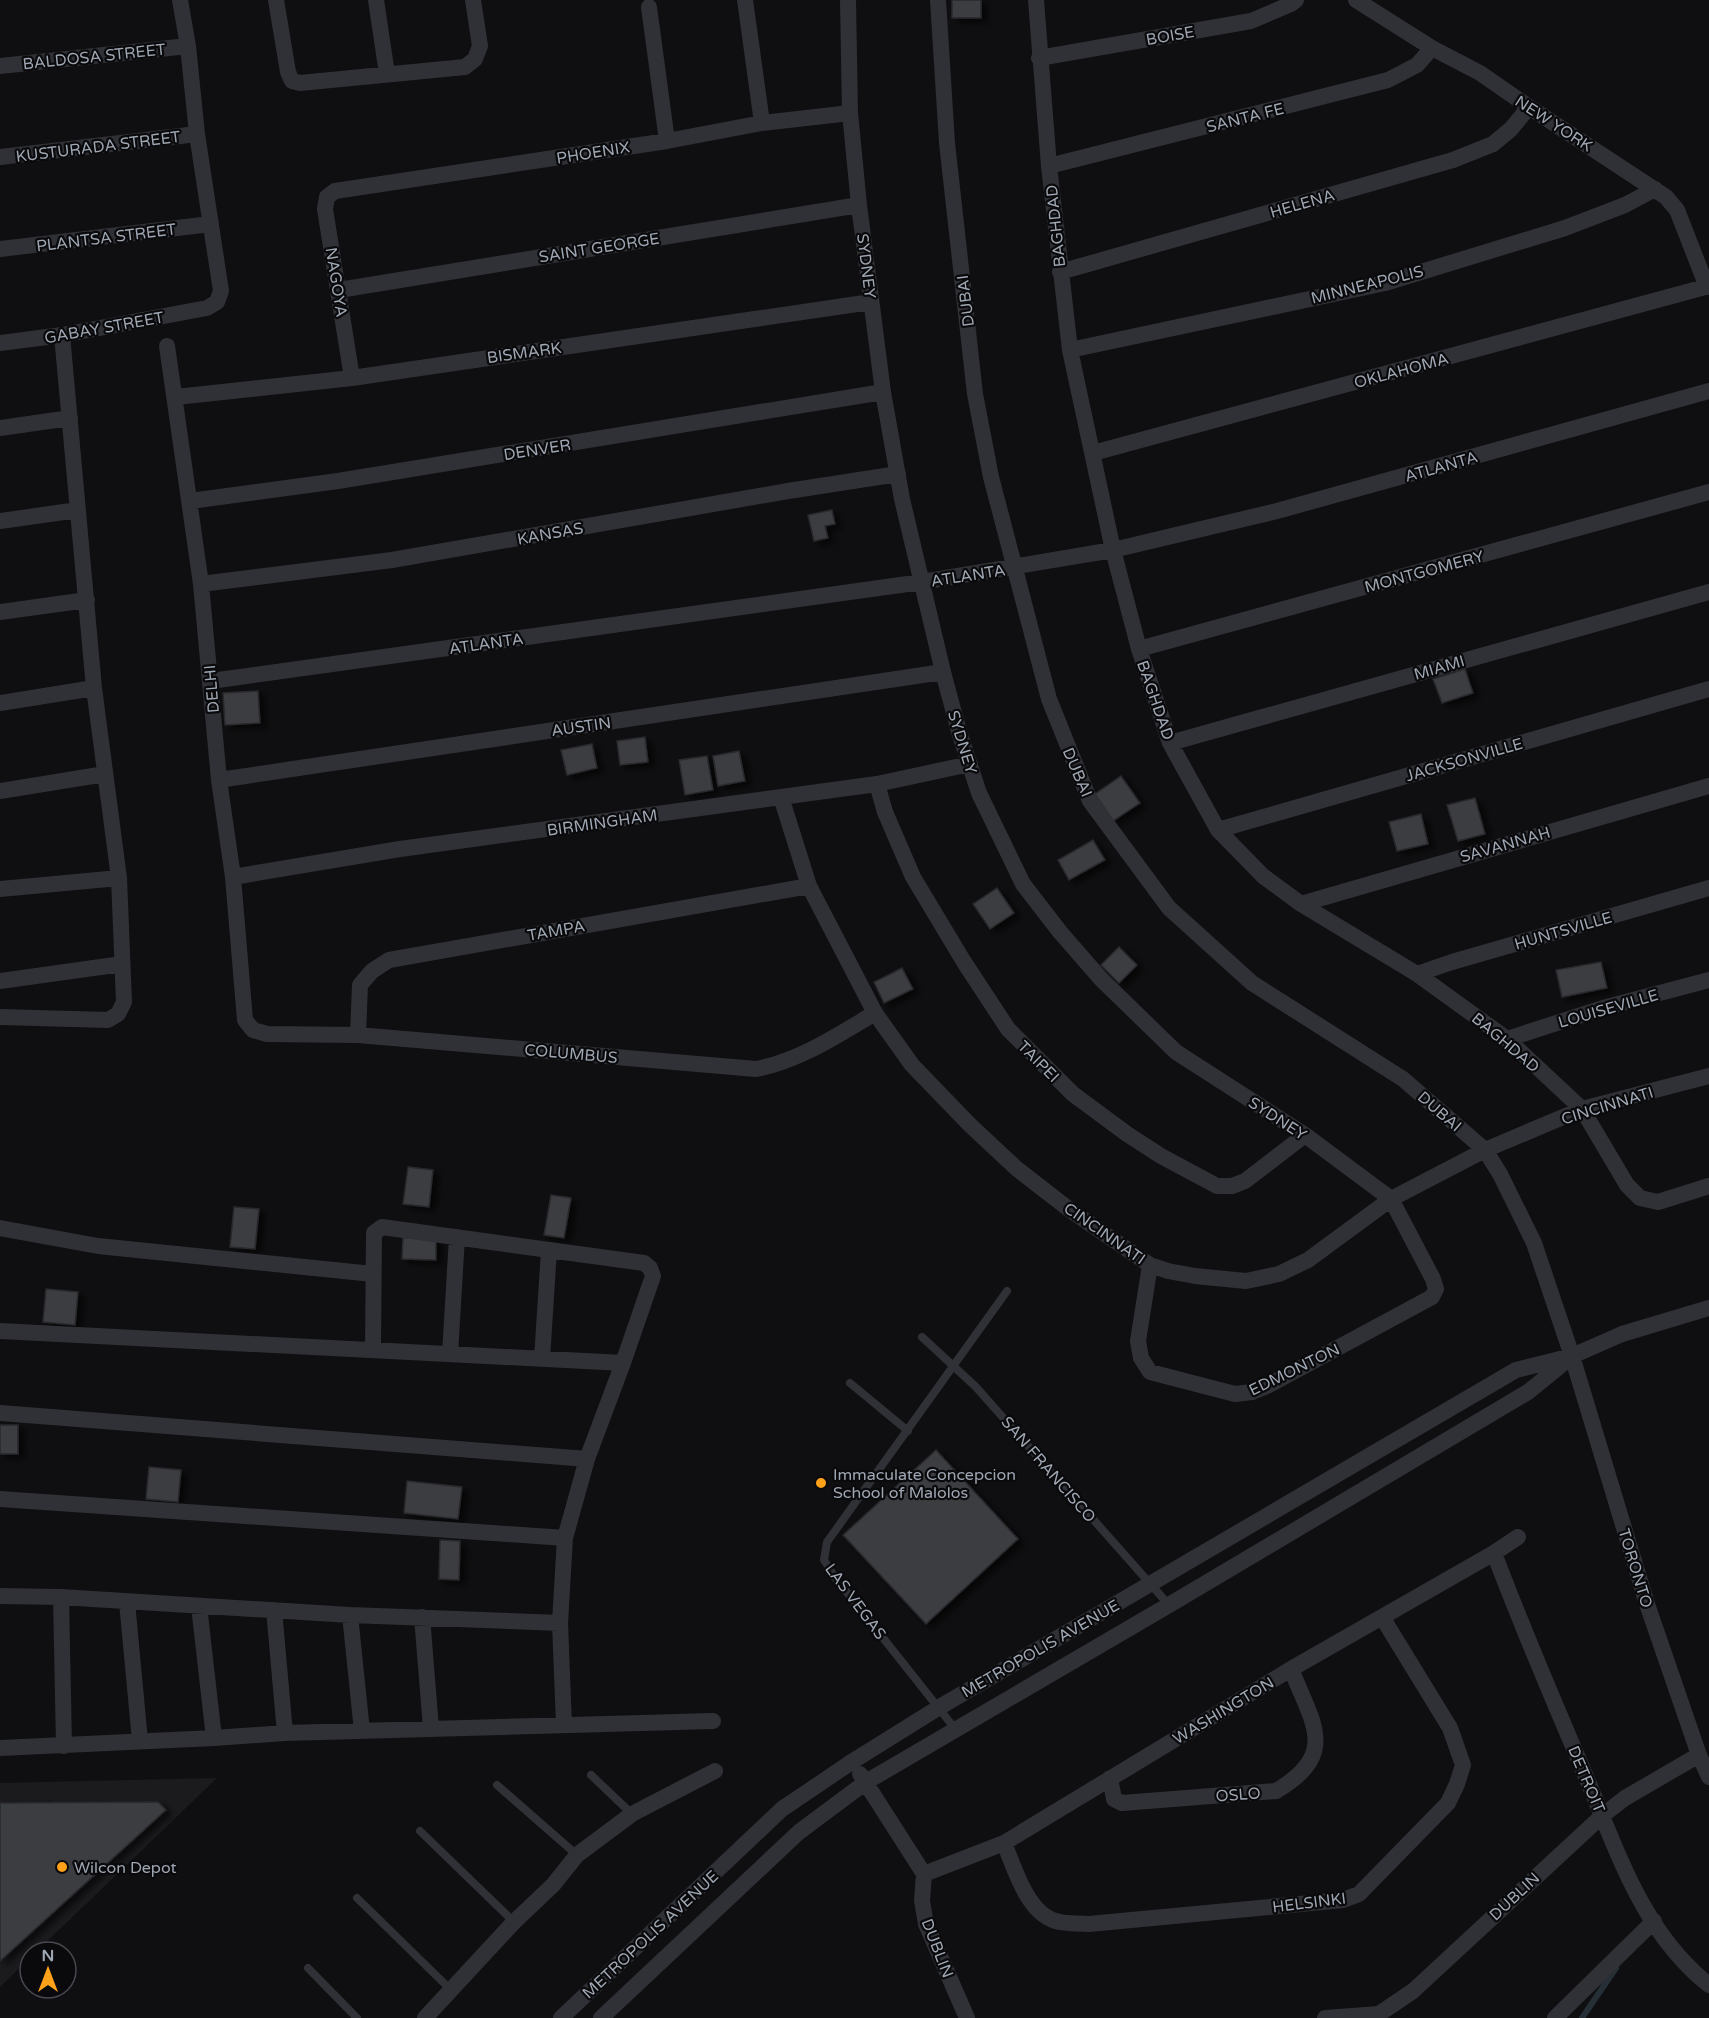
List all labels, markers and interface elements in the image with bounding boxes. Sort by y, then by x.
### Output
street label: BOISE [1144,22,1196,50]
street label: BALDOSA STREET [22,40,167,74]
street label: NEW YORK [1511,91,1596,156]
street label: SANTA FE [1204,99,1286,137]
street label: KUSTURADA STREET [15,127,182,167]
street label: PHOENIX [555,137,632,169]
street label: BAGHDAD [1042,184,1070,268]
street label: HELENA [1268,185,1337,223]
street label: PLANTSA STREET [35,219,177,256]
street label: SAINT GEORGE [537,229,661,267]
street label: SYDNEY [852,233,880,300]
street label: NAGOYA [321,246,351,319]
street label: MINNEAPOLIS [1309,261,1426,309]
street label: DUBAI [953,274,979,328]
street label: GABAY STREET [43,308,166,348]
street label: BISMARK [486,338,563,368]
street label: OKLAHOMA [1352,349,1451,393]
street label: DENVER [502,435,572,465]
street label: ATLANTA [1402,447,1480,487]
street label: KANSAS [516,518,585,550]
street label: MONTGOMERY [1362,546,1486,598]
street label: ATLANTA [930,560,1007,592]
street label: ATLANTA [448,629,525,659]
street label: MIAMI [1412,651,1467,685]
street label: BAGHDAD [1132,658,1178,743]
street label: DELHI [200,664,224,714]
street label: SYDNEY [943,708,981,776]
street label: AUSTIN [550,713,612,741]
street label: JACKSONVILLE [1403,734,1525,786]
street label: DUBAI [1058,745,1096,800]
street label: BIRMINGHAM [546,805,659,841]
street label: SAVANNAH [1458,823,1553,867]
street label: HUNTSVILLE [1512,907,1615,954]
street label: TAMPA [526,916,587,946]
street label: LOUISEVILLE [1556,985,1661,1033]
street label: BAGHDAD [1467,1009,1543,1077]
street label: TAIPEI [1013,1037,1063,1087]
street label: COLUMBUS [524,1040,618,1068]
street label: CINCINNATI [1559,1082,1656,1129]
street label: DUBAI [1413,1087,1465,1136]
street label: SYDNEY [1245,1093,1310,1145]
street label: CINCINNATI [1060,1198,1149,1269]
street label: EDMONTON [1246,1339,1343,1401]
street label: SAN FRANCISCO [997,1413,1100,1527]
place label: Immaculate Concepcion School of Malolos [833,1465,1016,1503]
marker: Immaculate Concepcion School of Malolos [814,1476,828,1490]
street label: TORONTO [1614,1526,1657,1610]
street label: LAS VEGAS [820,1560,890,1644]
street label: METROPOLIS AVENUE [958,1595,1123,1702]
street label: WASHINGTON [1169,1673,1278,1749]
street label: DETROIT [1563,1743,1609,1816]
street label: OSLO [1215,1783,1261,1807]
place label: Wilcon Depot [74,1858,177,1878]
marker: Wilcon Depot [55,1860,69,1874]
street label: METROPOLIS AVENUE [578,1866,723,2003]
street label: DUBLIN [1485,1868,1544,1925]
street label: HELSINKI [1271,1889,1347,1917]
street label: DUBLIN [917,1916,957,1981]
north arrow [18,1940,78,2000]
text: N [42,1946,54,1966]

